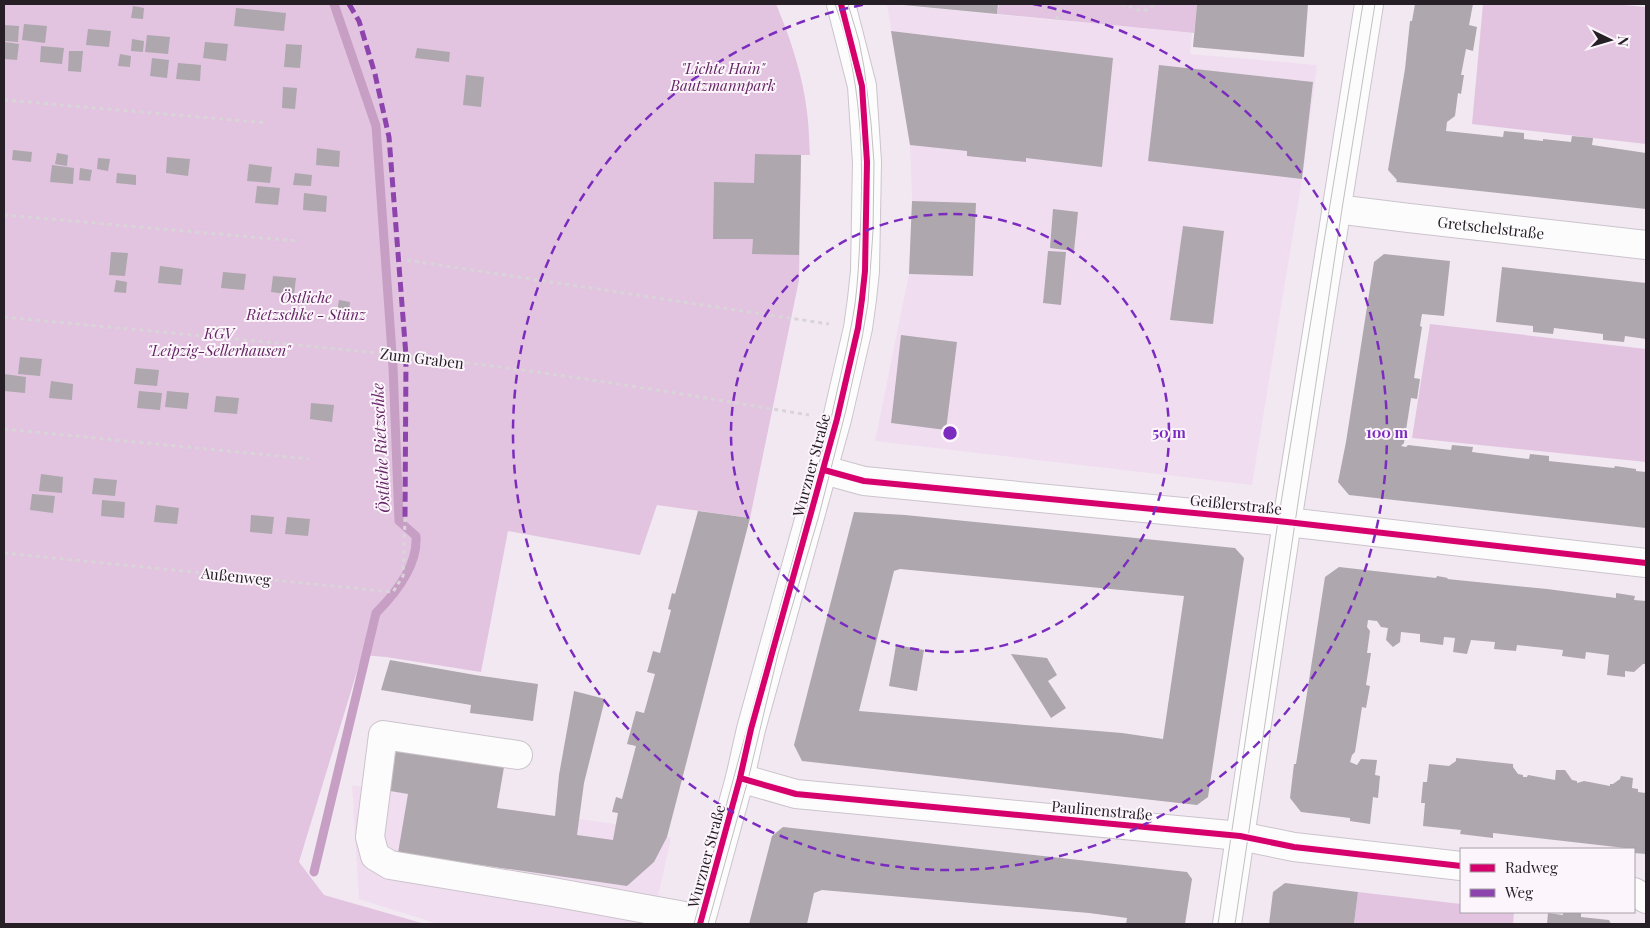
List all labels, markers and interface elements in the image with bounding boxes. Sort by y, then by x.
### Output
north arrow [1585,15,1635,65]
text: N [1614,35,1633,47]
park label: "Lichte Hain" Bautzmannpark [669,58,776,95]
street label: Gretschelstraße [1437,211,1545,243]
park label: Östliche Rietzschke - Stünz [245,287,367,324]
park label: KGV "Leipzig-Sellerhausen" [147,323,292,360]
street label: Zum Graben [379,343,465,373]
water label: Östliche Rietzschke [366,382,394,514]
street label: Wurzner Straße [787,411,834,520]
text: 50 m [1152,422,1186,442]
text: 100 m [1366,422,1409,442]
centre of rings [941,424,959,442]
street label: Geißlerstraße [1189,489,1283,519]
street label: Außenweg [199,562,272,590]
street label: Paulinenstraße [1051,796,1153,824]
street label: Wurzner Straße [682,802,729,911]
legend [1460,848,1635,913]
text: Radweg [1505,857,1558,877]
text: Weg [1504,882,1533,902]

